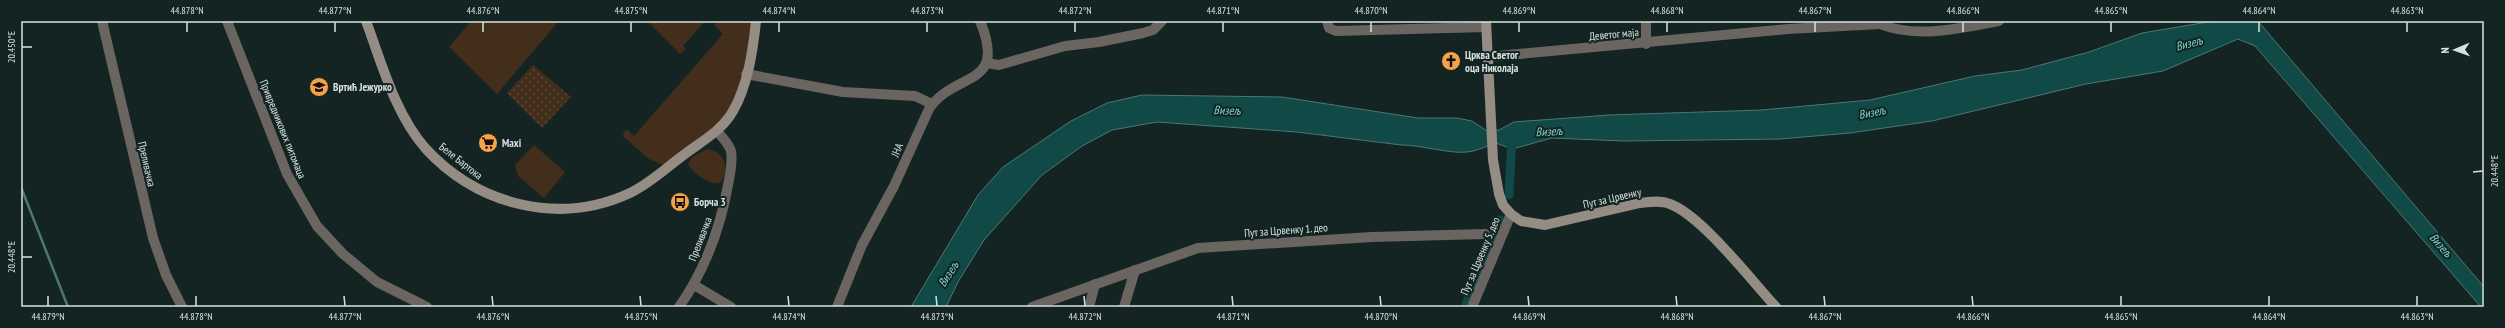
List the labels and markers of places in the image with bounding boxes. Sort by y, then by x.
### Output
place label: Црква Светог оца Николаја [1465,48,1519,75]
church icon: Црква Светог оца Николаја [1440,50,1462,72]
school or university icon: Вртић Јежурко [308,76,330,98]
place label: Вртић Јежурко [333,80,392,94]
supermarket icon: Maxi [477,132,499,154]
place label: Maxi [502,136,522,150]
bus stop icon: Борча 3 [669,191,691,213]
place label: Борча 3 [694,195,726,209]

